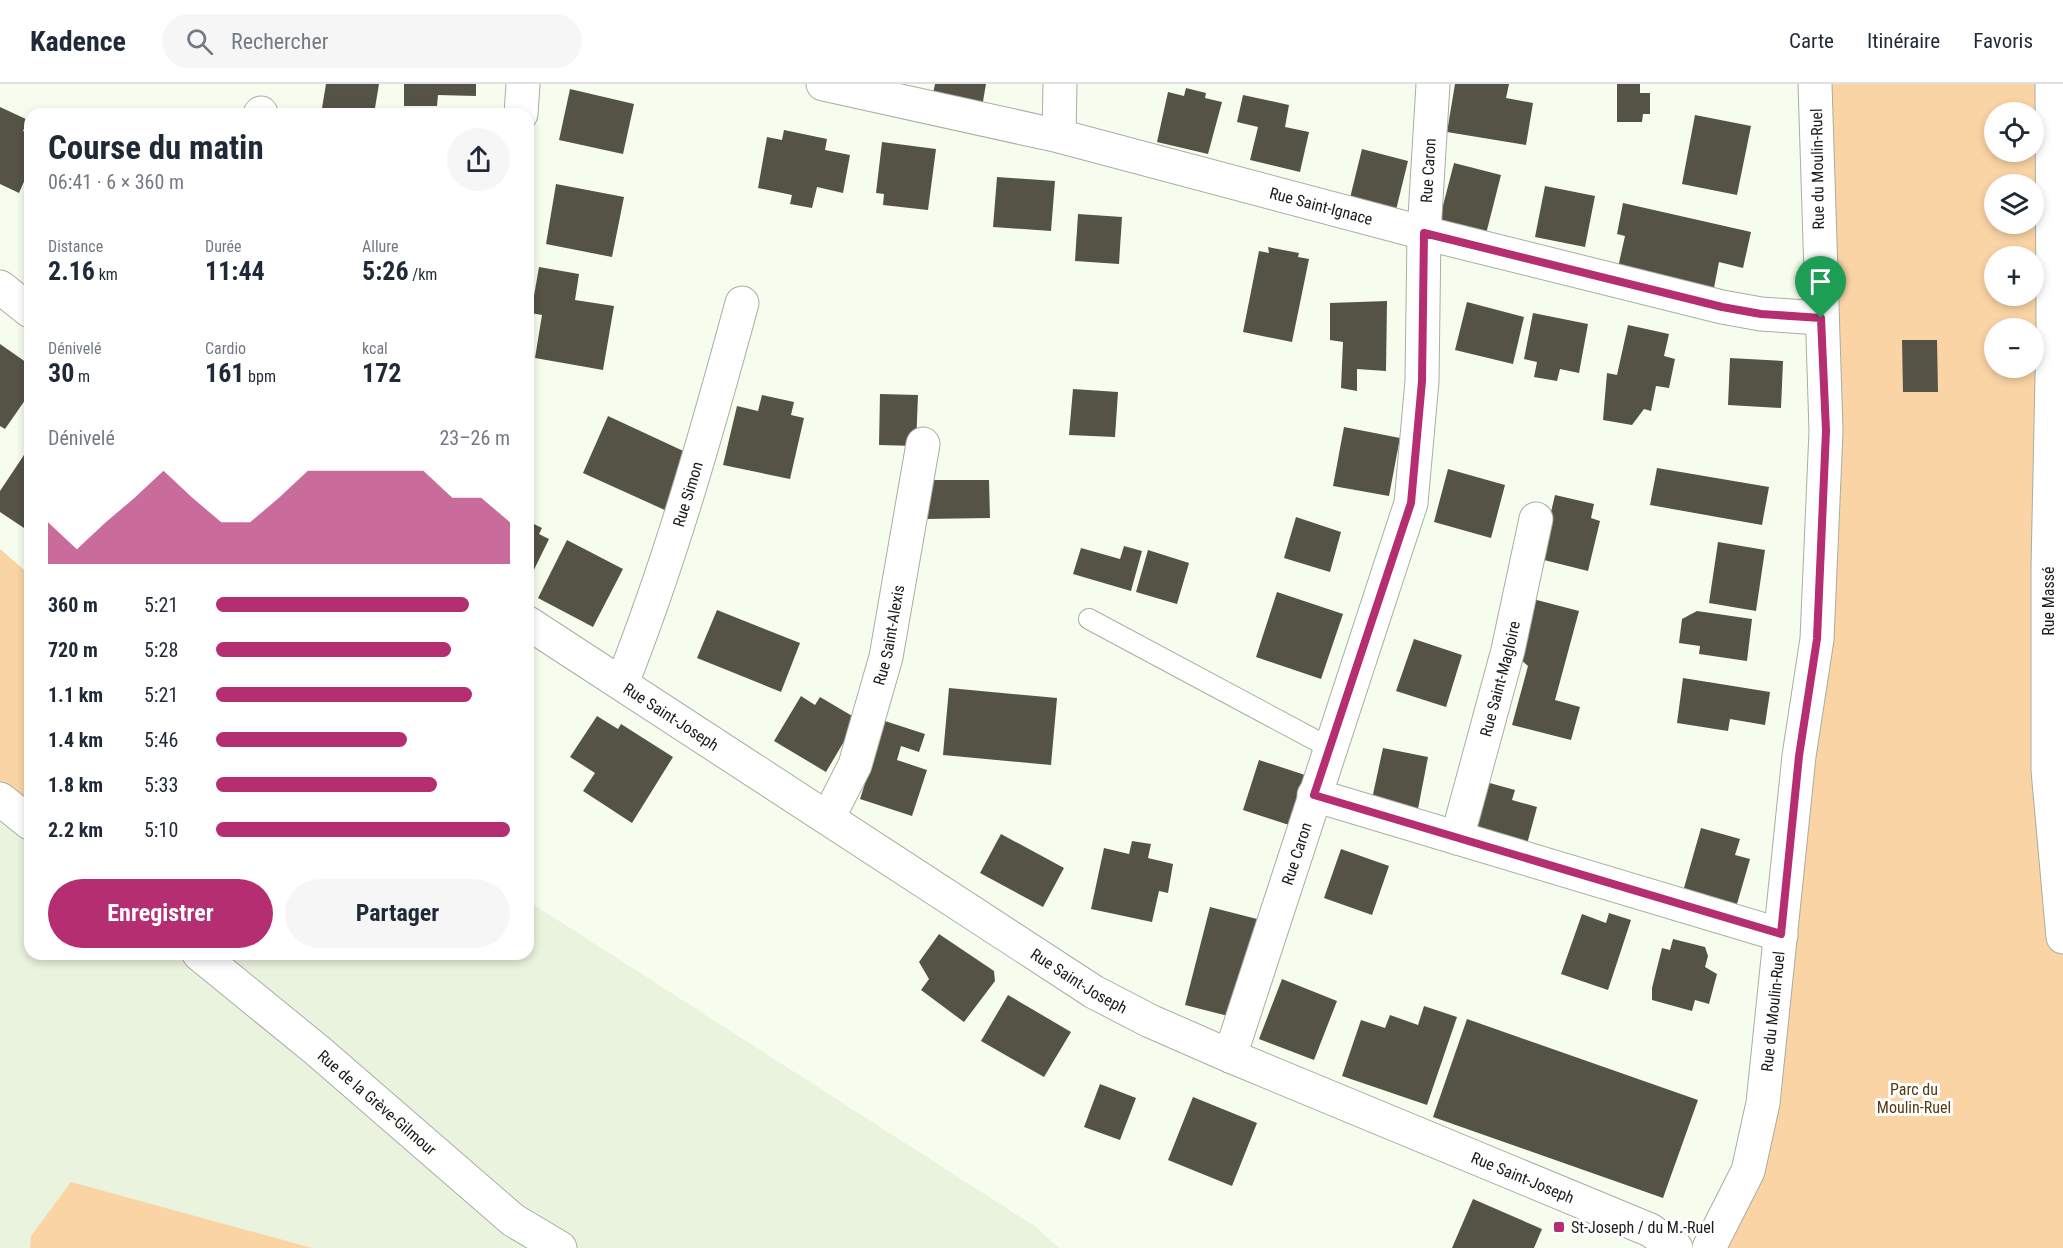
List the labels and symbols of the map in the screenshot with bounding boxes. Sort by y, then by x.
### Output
street label: Rue du Moulin-Ruel [1807,108,1828,230]
street label: Rue Caron [1417,138,1440,203]
street label: Rue Saint-Ignace [1268,183,1375,229]
pin [1795,256,1846,318]
street label: Rue Simon [669,459,707,529]
street label: Rue Massé [2039,566,2058,636]
street label: Rue Saint-Alexis [869,583,908,687]
street label: Rue Saint-Magloire [1476,619,1524,739]
street label: Rue Saint-Joseph [620,679,722,755]
street label: Rue Caron [1278,820,1316,887]
street label: Rue Saint-Joseph [1027,944,1130,1018]
street label: Rue du Moulin-Ruel [1757,950,1789,1073]
street label: Rue de la Grève-Gilmour [314,1046,440,1159]
park label: Parc du Moulin-Ruel [1877,1080,1951,1117]
street label: Rue Saint-Joseph [1468,1148,1577,1208]
place label: St-Joseph / du M.-Ruel [1571,1218,1714,1237]
marker: St-Joseph / du M.-Ruel [1552,1220,1566,1234]

